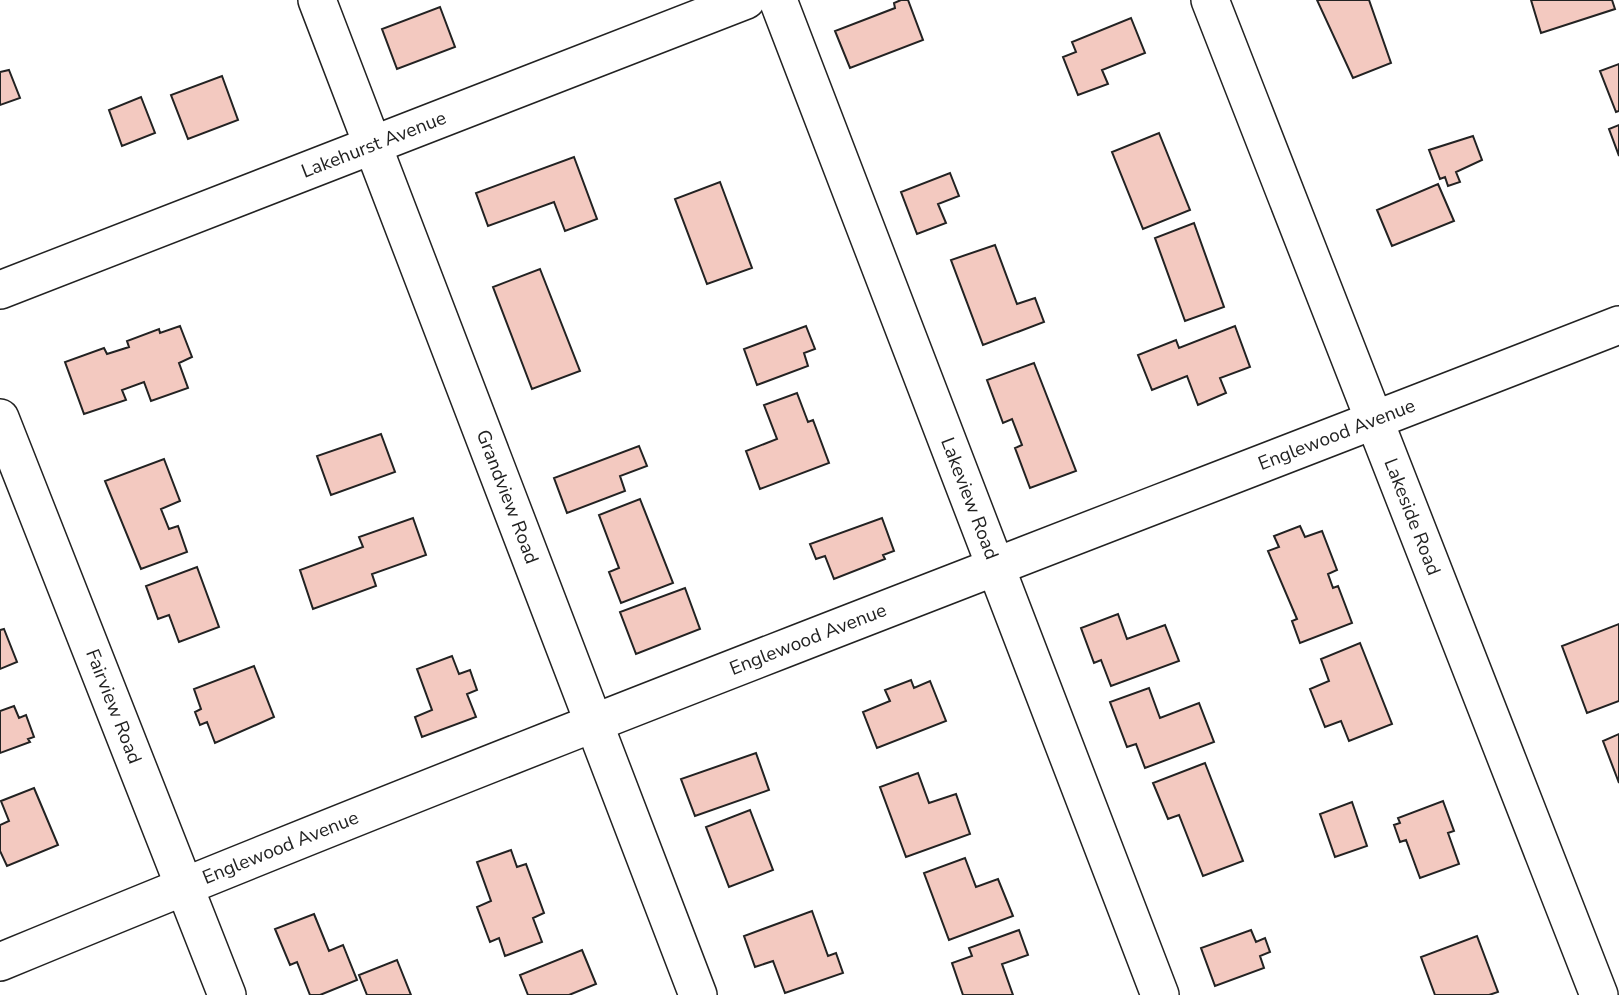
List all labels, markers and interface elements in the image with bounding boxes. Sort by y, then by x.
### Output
street label: Lakehurst Avenue [298,105,450,185]
street label: Englewood Avenue [1255,393,1419,477]
street label: Grandview Road [470,426,545,568]
street label: Lakeview Road [934,434,1005,563]
street label: Lakeside Road [1377,455,1447,579]
street label: Englewood Avenue [726,597,890,682]
street label: Fairview Road [79,645,148,768]
street label: Englewood Avenue [199,805,363,891]

